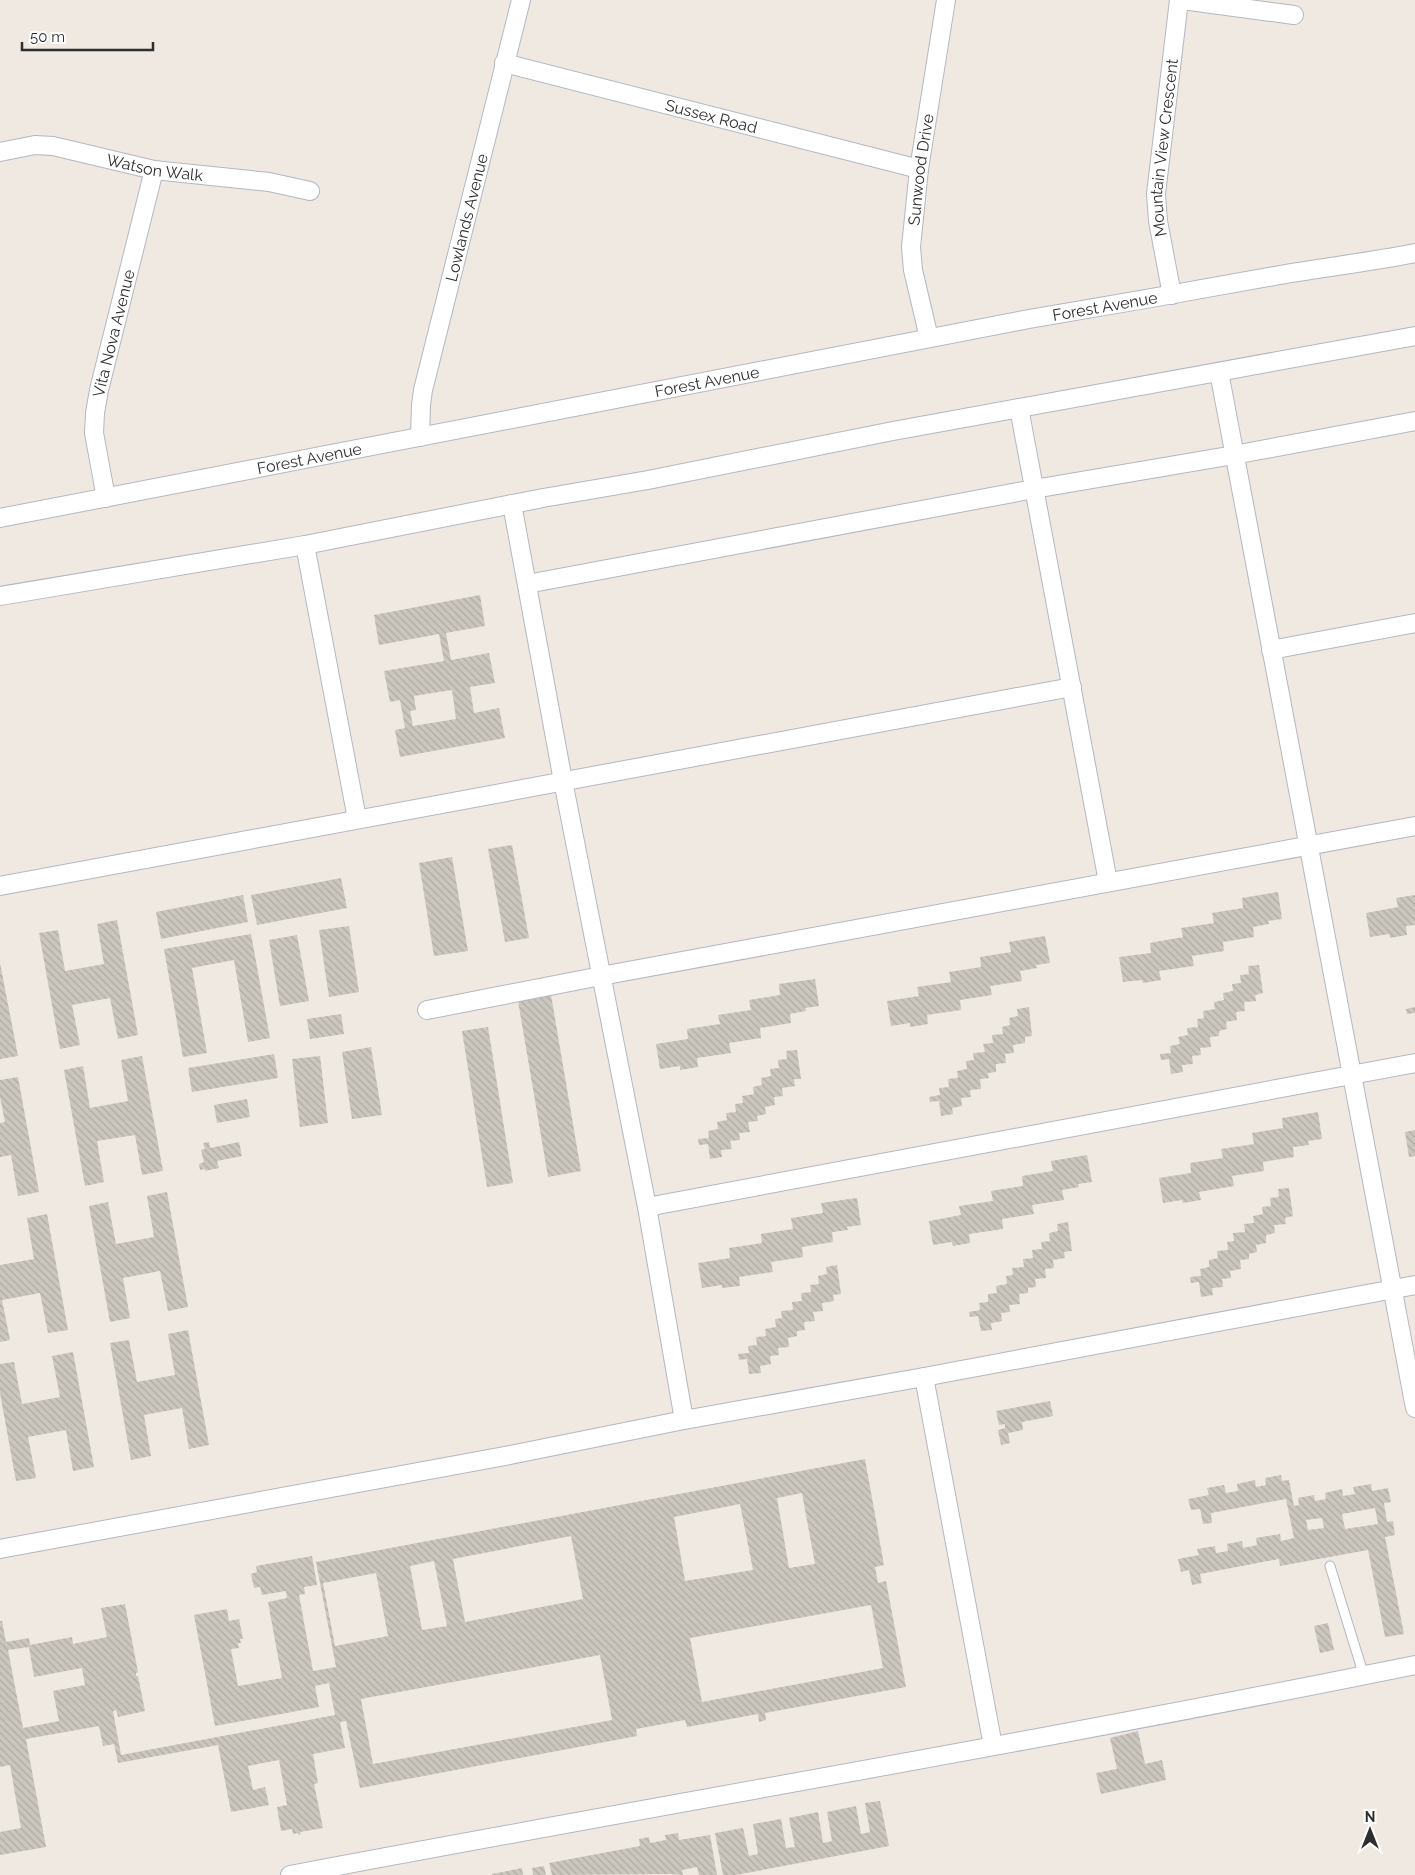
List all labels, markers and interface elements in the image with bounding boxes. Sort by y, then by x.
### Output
scale bar [22,20,154,52]
text: 50 m [30,28,65,46]
street label: Mountain View Crescent [1146,57,1182,238]
street label: Sussex Road [663,95,759,137]
street label: Sunwood Drive [904,112,937,226]
street label: Watson Walk [105,150,204,185]
street label: Lowlands Avenue [441,152,492,284]
street label: Vita Nova Avenue [88,267,138,398]
street label: Forest Avenue [1051,288,1159,324]
street label: Forest Avenue [653,362,761,401]
street label: Forest Avenue [255,439,363,478]
north arrow [1345,1805,1395,1855]
text: N [1365,1809,1375,1825]

